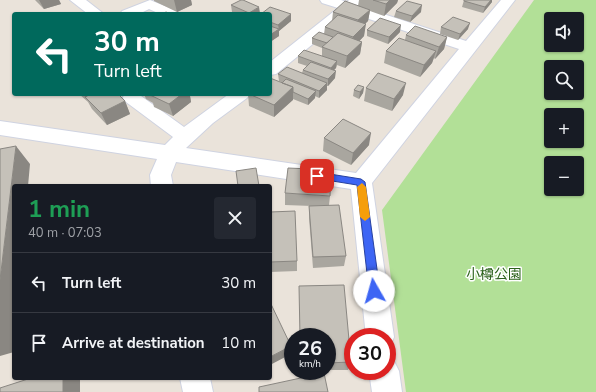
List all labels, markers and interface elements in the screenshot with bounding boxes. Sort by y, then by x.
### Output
map controls [544,12,584,196]
button: sound [544,12,584,52]
text: 30 m [94,23,160,61]
icon: left [28,28,80,80]
text: Turn left [94,59,162,83]
button: search [544,60,584,100]
button: + [544,108,584,148]
button: − [544,156,584,196]
pin [300,159,334,193]
icon: arrive [306,165,328,187]
text: 1 min [28,193,90,225]
button: close [214,197,256,239]
text: 40 m · 07:03 [28,224,102,242]
park label: 小樽公園 [466,265,522,284]
position arrow [353,270,395,312]
icon: left [28,272,50,294]
text: Turn left [62,273,121,293]
text: 30 m [221,273,256,293]
speed limit sign: 30 [344,328,396,380]
icon: arrive [28,332,50,354]
text: Arrive at destination [62,333,205,353]
text: 10 m [221,333,256,353]
text: 26 [298,335,322,362]
text: km/h [299,357,321,371]

